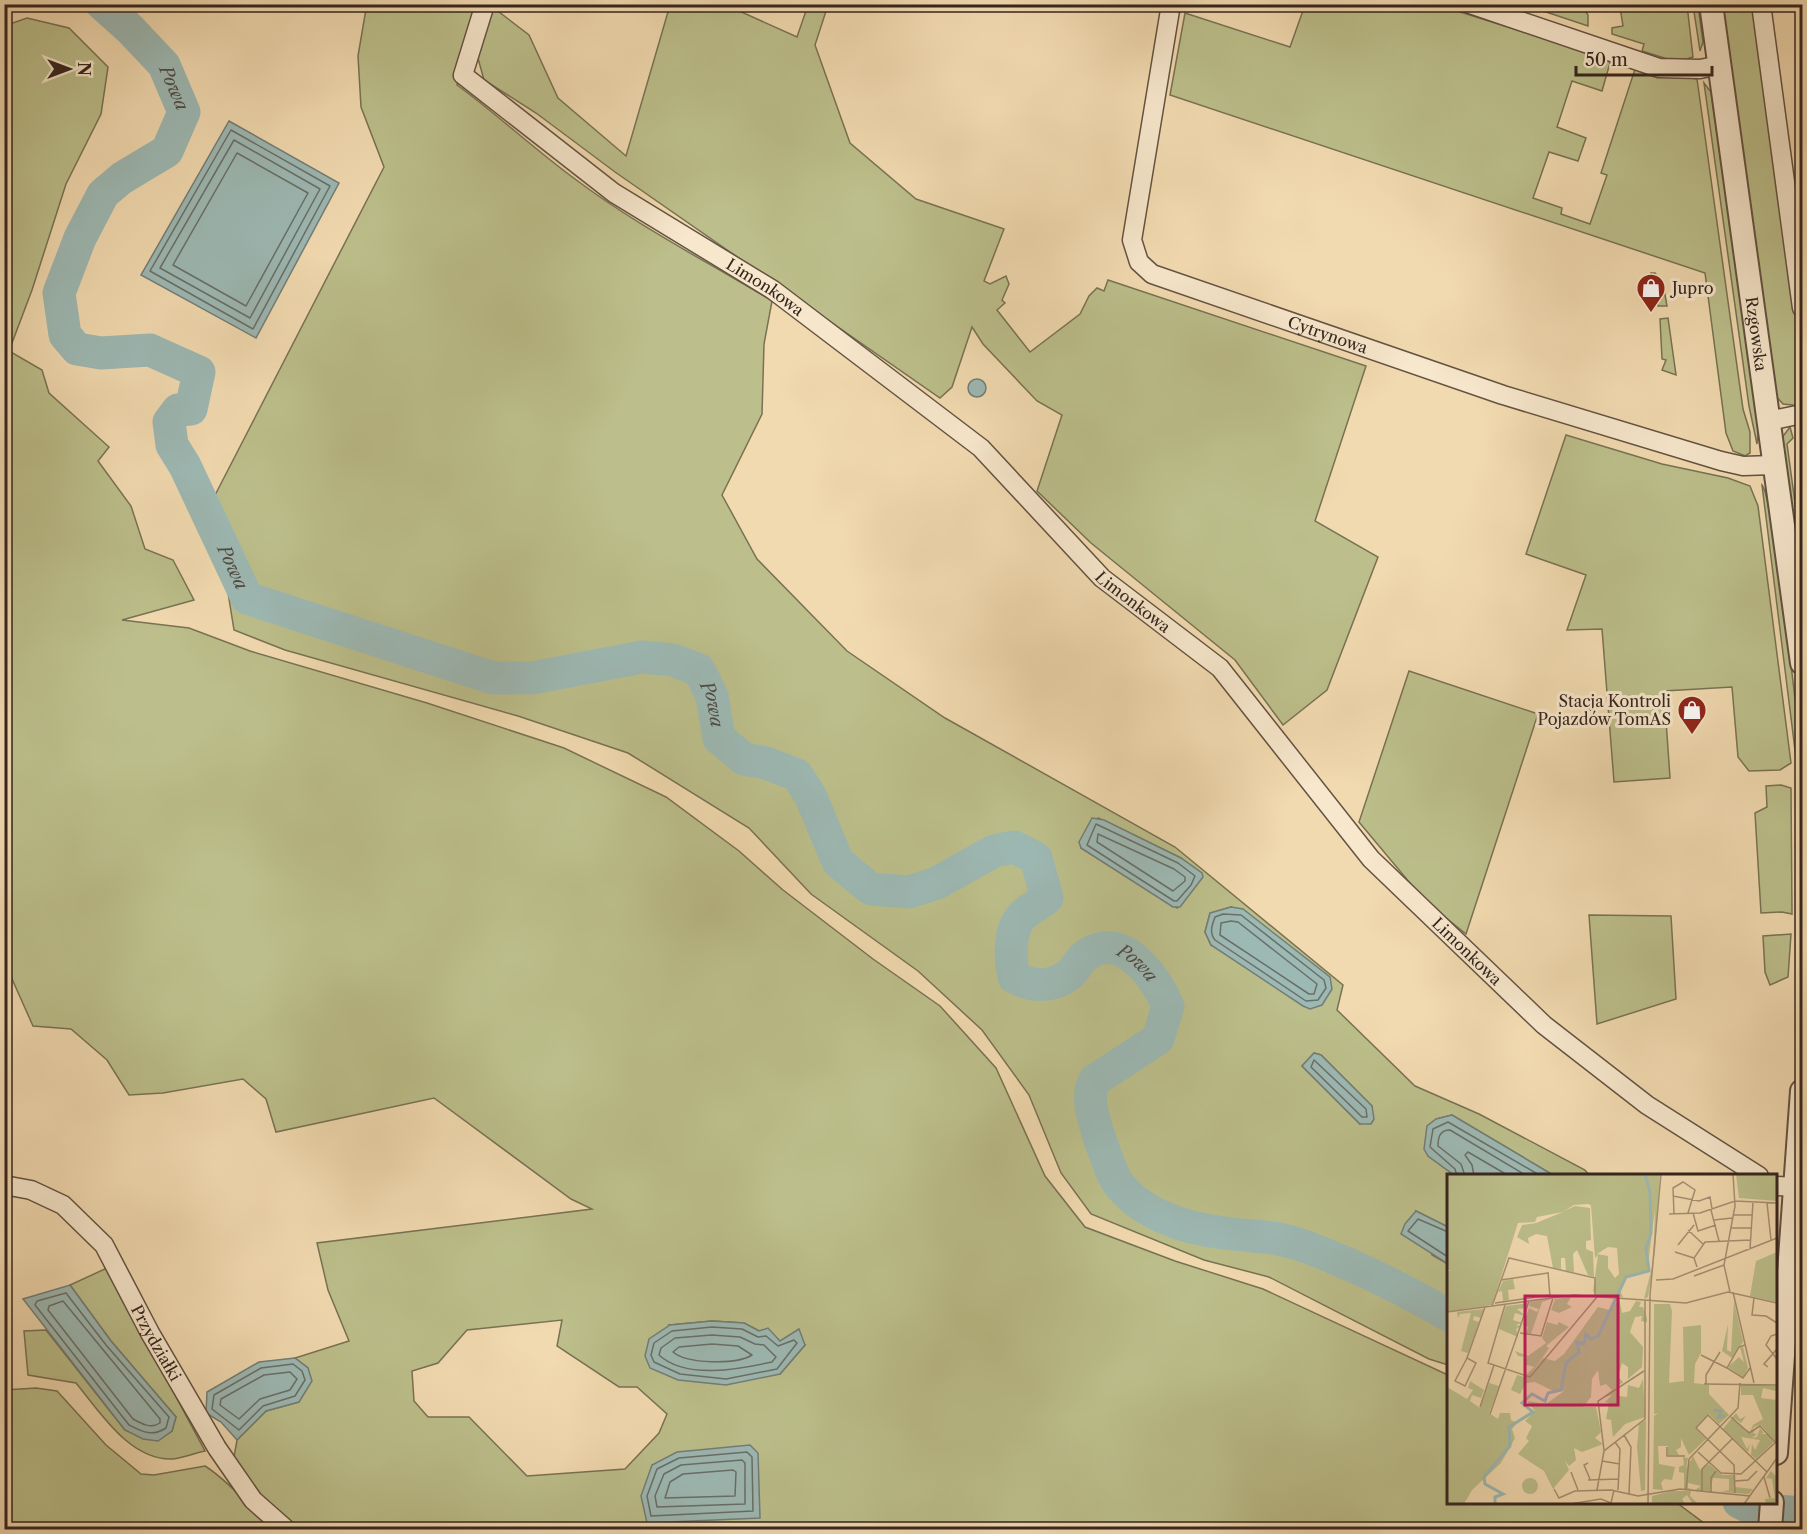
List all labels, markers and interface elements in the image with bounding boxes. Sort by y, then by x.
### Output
north arrow [39,39,99,99]
scale bar [1576,39,1712,77]
text: 50 m [1585,49,1628,71]
water label: Powa [154,60,193,114]
text: N [74,62,94,76]
street label: Limonkowa [723,254,809,320]
shop icon: Jupro [1635,272,1667,314]
place label: Jupro [1669,278,1714,298]
street label: Rzgowska [1742,295,1772,373]
street label: Cytrynowa [1285,312,1371,358]
water label: Powa [212,539,253,593]
street label: Limonkowa [1091,567,1175,637]
water label: Powa [694,676,728,729]
place label: Stacja Kontroli Pojazdów TomAS [1538,691,1671,729]
shop icon: Stacja Kontroli Pojazdów TomAS [1676,694,1708,736]
street label: Limonkowa [1428,913,1507,990]
water label: Powa [1112,938,1163,987]
inset map [1447,1174,1777,1504]
street label: Przydziałki [127,1301,186,1385]

